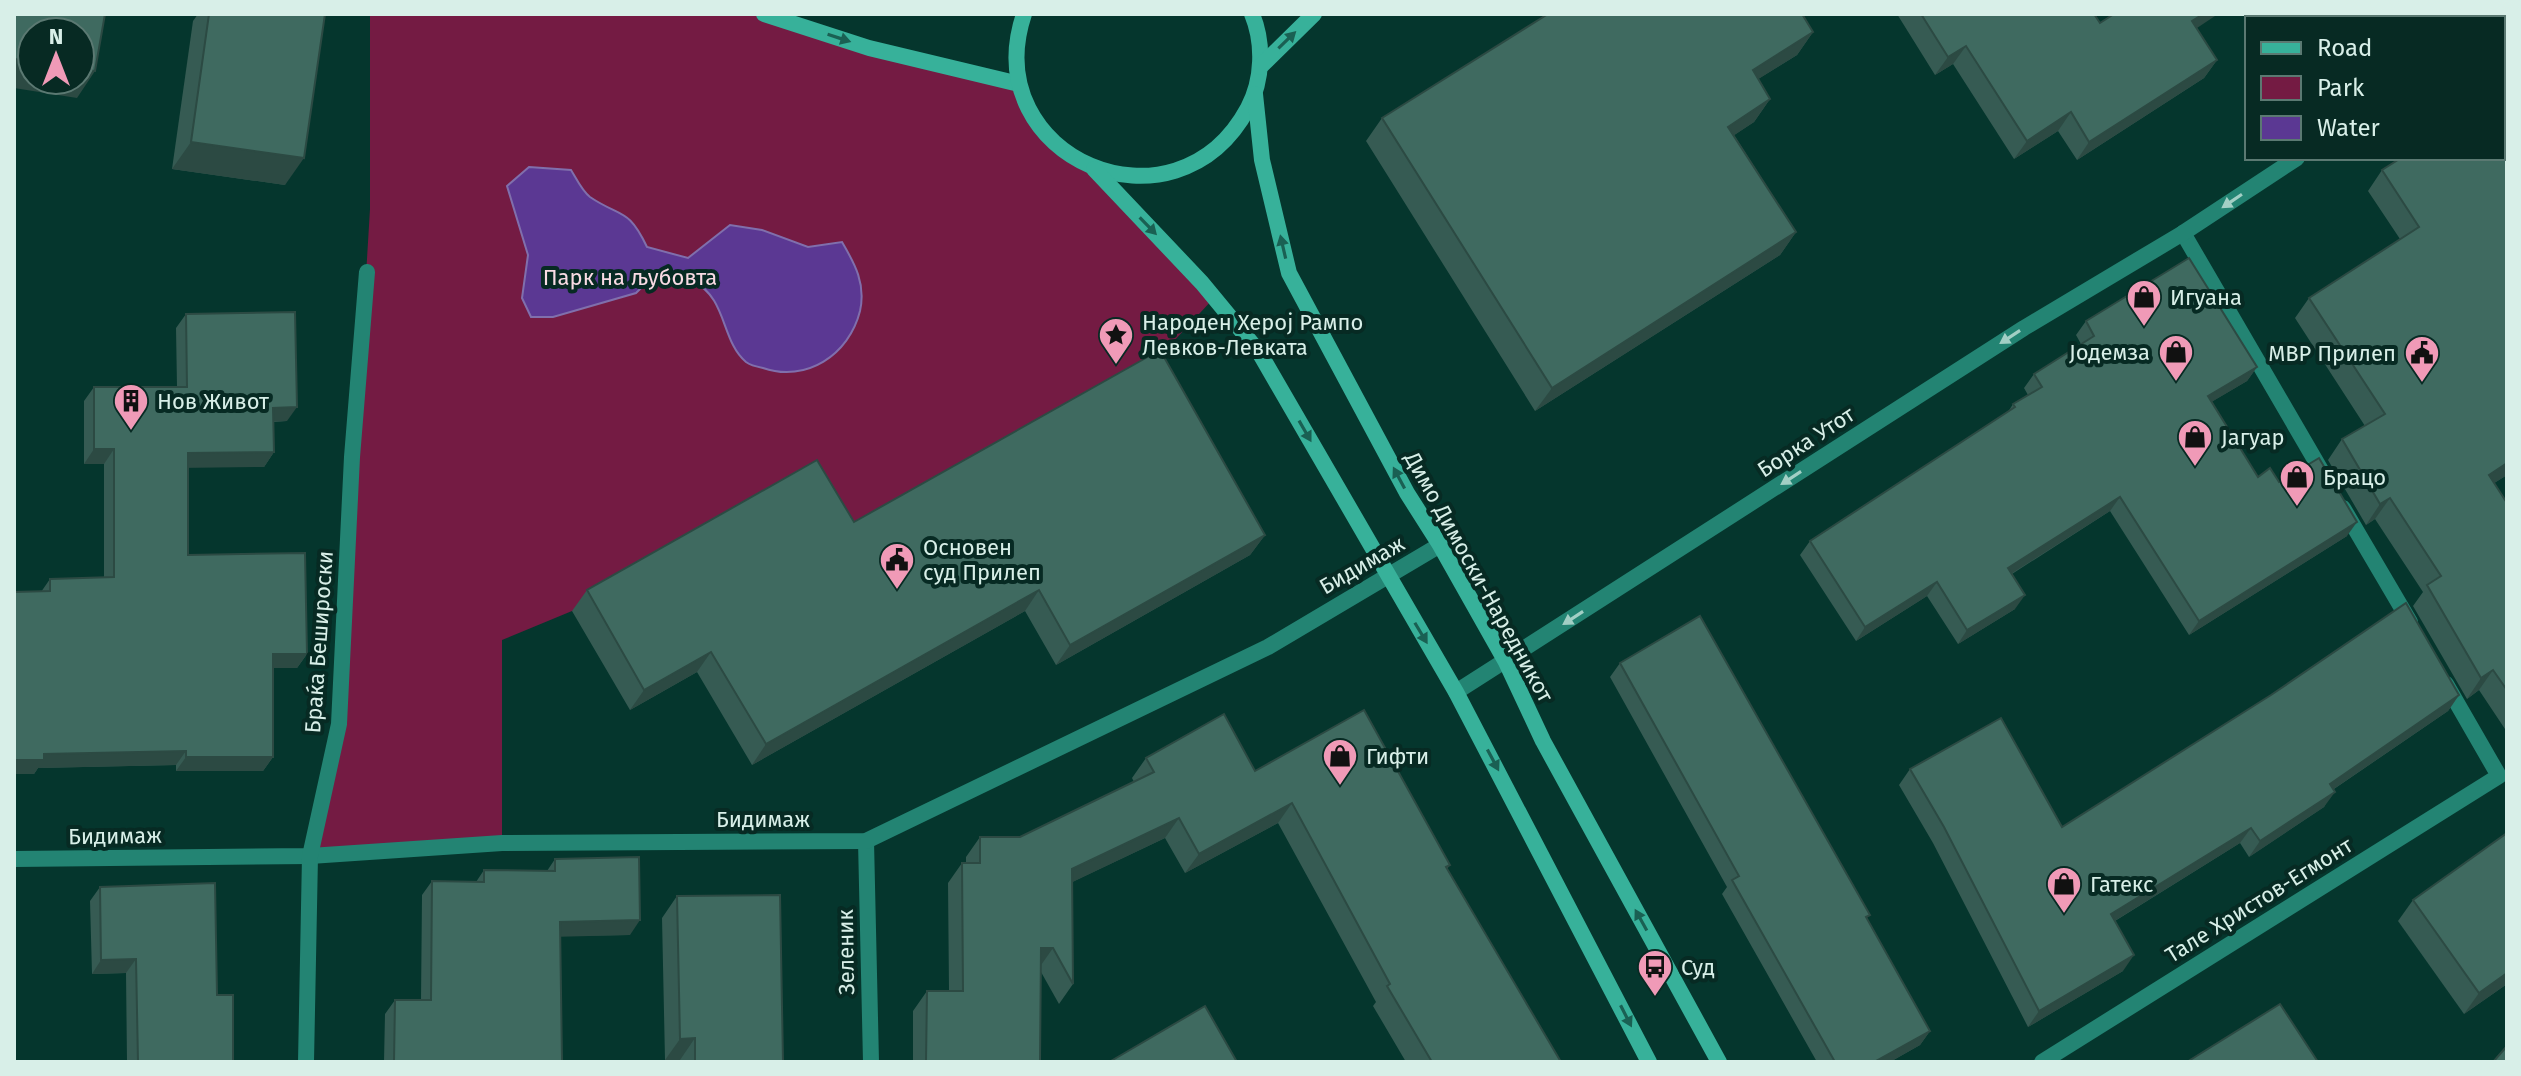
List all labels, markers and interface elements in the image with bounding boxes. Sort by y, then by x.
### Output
north arrow [16,16,96,96]
legend [2245,16,2505,160]
text: N [49,23,63,50]
one-way arrow [827,32,851,45]
one-way arrow [1277,32,1296,50]
text: Road [2317,34,2372,62]
text: Park [2317,74,2365,102]
text: Water [2317,114,2381,142]
one-way arrow [2221,194,2242,209]
one-way arrow [1138,216,1156,235]
one-way arrow [1276,234,1289,259]
park label: Парк на љубовта [543,264,717,291]
shop icon: Игуана [2125,278,2163,328]
place label: Игуана [2170,284,2242,311]
place label: Народен Херој Рампо Левков-Левката [1142,309,1363,361]
place icon: Народен Херој Рампо Левков-Левката [1097,316,1135,366]
one-way arrow [1999,330,2021,344]
shop icon: Јодемза [2157,333,2195,383]
public building icon: МВР Прилеп [2403,334,2441,384]
place label: Јодемза [2069,339,2150,366]
place label: МВР Прилеп [2268,340,2396,367]
building icon: Нов Живот [112,382,150,432]
place label: Нов Живот [157,388,269,415]
street label: Борка Утот [1752,401,1860,483]
shop icon: Јагуар [2176,418,2214,468]
one-way arrow [1298,420,1312,443]
place label: Јагуар [2221,424,2285,451]
street label: Димо Димоски-Наредникот [1398,446,1559,707]
shop icon: Брацо [2278,458,2316,508]
place label: Брацо [2323,464,2386,491]
one-way arrow [1392,467,1405,490]
one-way arrow [1781,470,1802,485]
street label: Бидимаж [1315,530,1410,600]
place label: Основен суд Прилеп [923,534,1041,586]
public building icon: Основен суд Прилеп [878,541,916,591]
street label: Браќа Бешироски [299,550,339,734]
one-way arrow [1562,611,1583,626]
one-way arrow [1414,622,1428,644]
shop icon: Гифти [1321,737,1359,787]
place label: Гифти [1366,743,1429,770]
one-way arrow [1486,749,1499,772]
street label: Бидимаж [716,806,810,833]
street label: Бидимаж [68,822,162,850]
street label: Тале Христов-Егмонт [2160,831,2358,969]
shop icon: Гатекс [2045,865,2083,915]
place label: Гатекс [2090,871,2154,898]
street label: Зеленик [832,908,860,995]
one-way arrow [1635,909,1649,931]
bus stop icon: Суд [1636,948,1674,998]
place label: Суд [1681,954,1715,981]
one-way arrow [1618,1005,1632,1027]

